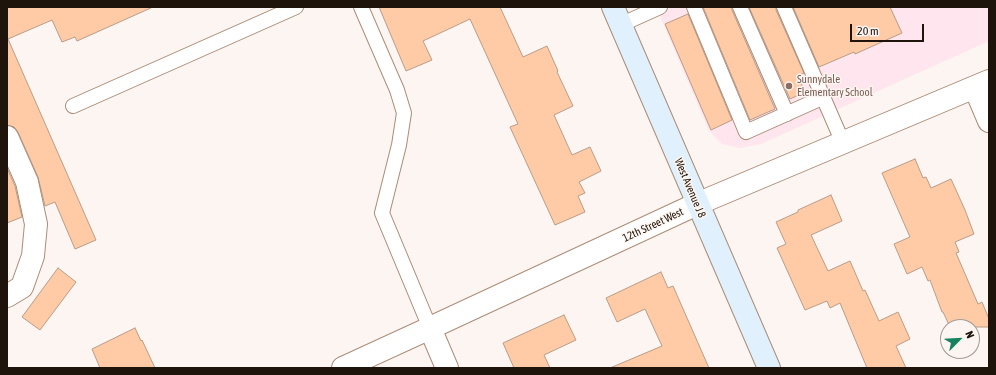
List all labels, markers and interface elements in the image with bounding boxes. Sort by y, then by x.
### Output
scale bar [852,16,926,42]
text: 20 m [857,24,879,38]
place label: Sunnydale Elementary School [797,73,873,99]
marker: Sunnydale Elementary School [784,81,794,91]
street label: West Avenue J 8 [672,156,708,220]
street label: 12th Street West [620,205,686,245]
north arrow [940,319,980,359]
text: N [963,329,977,340]

